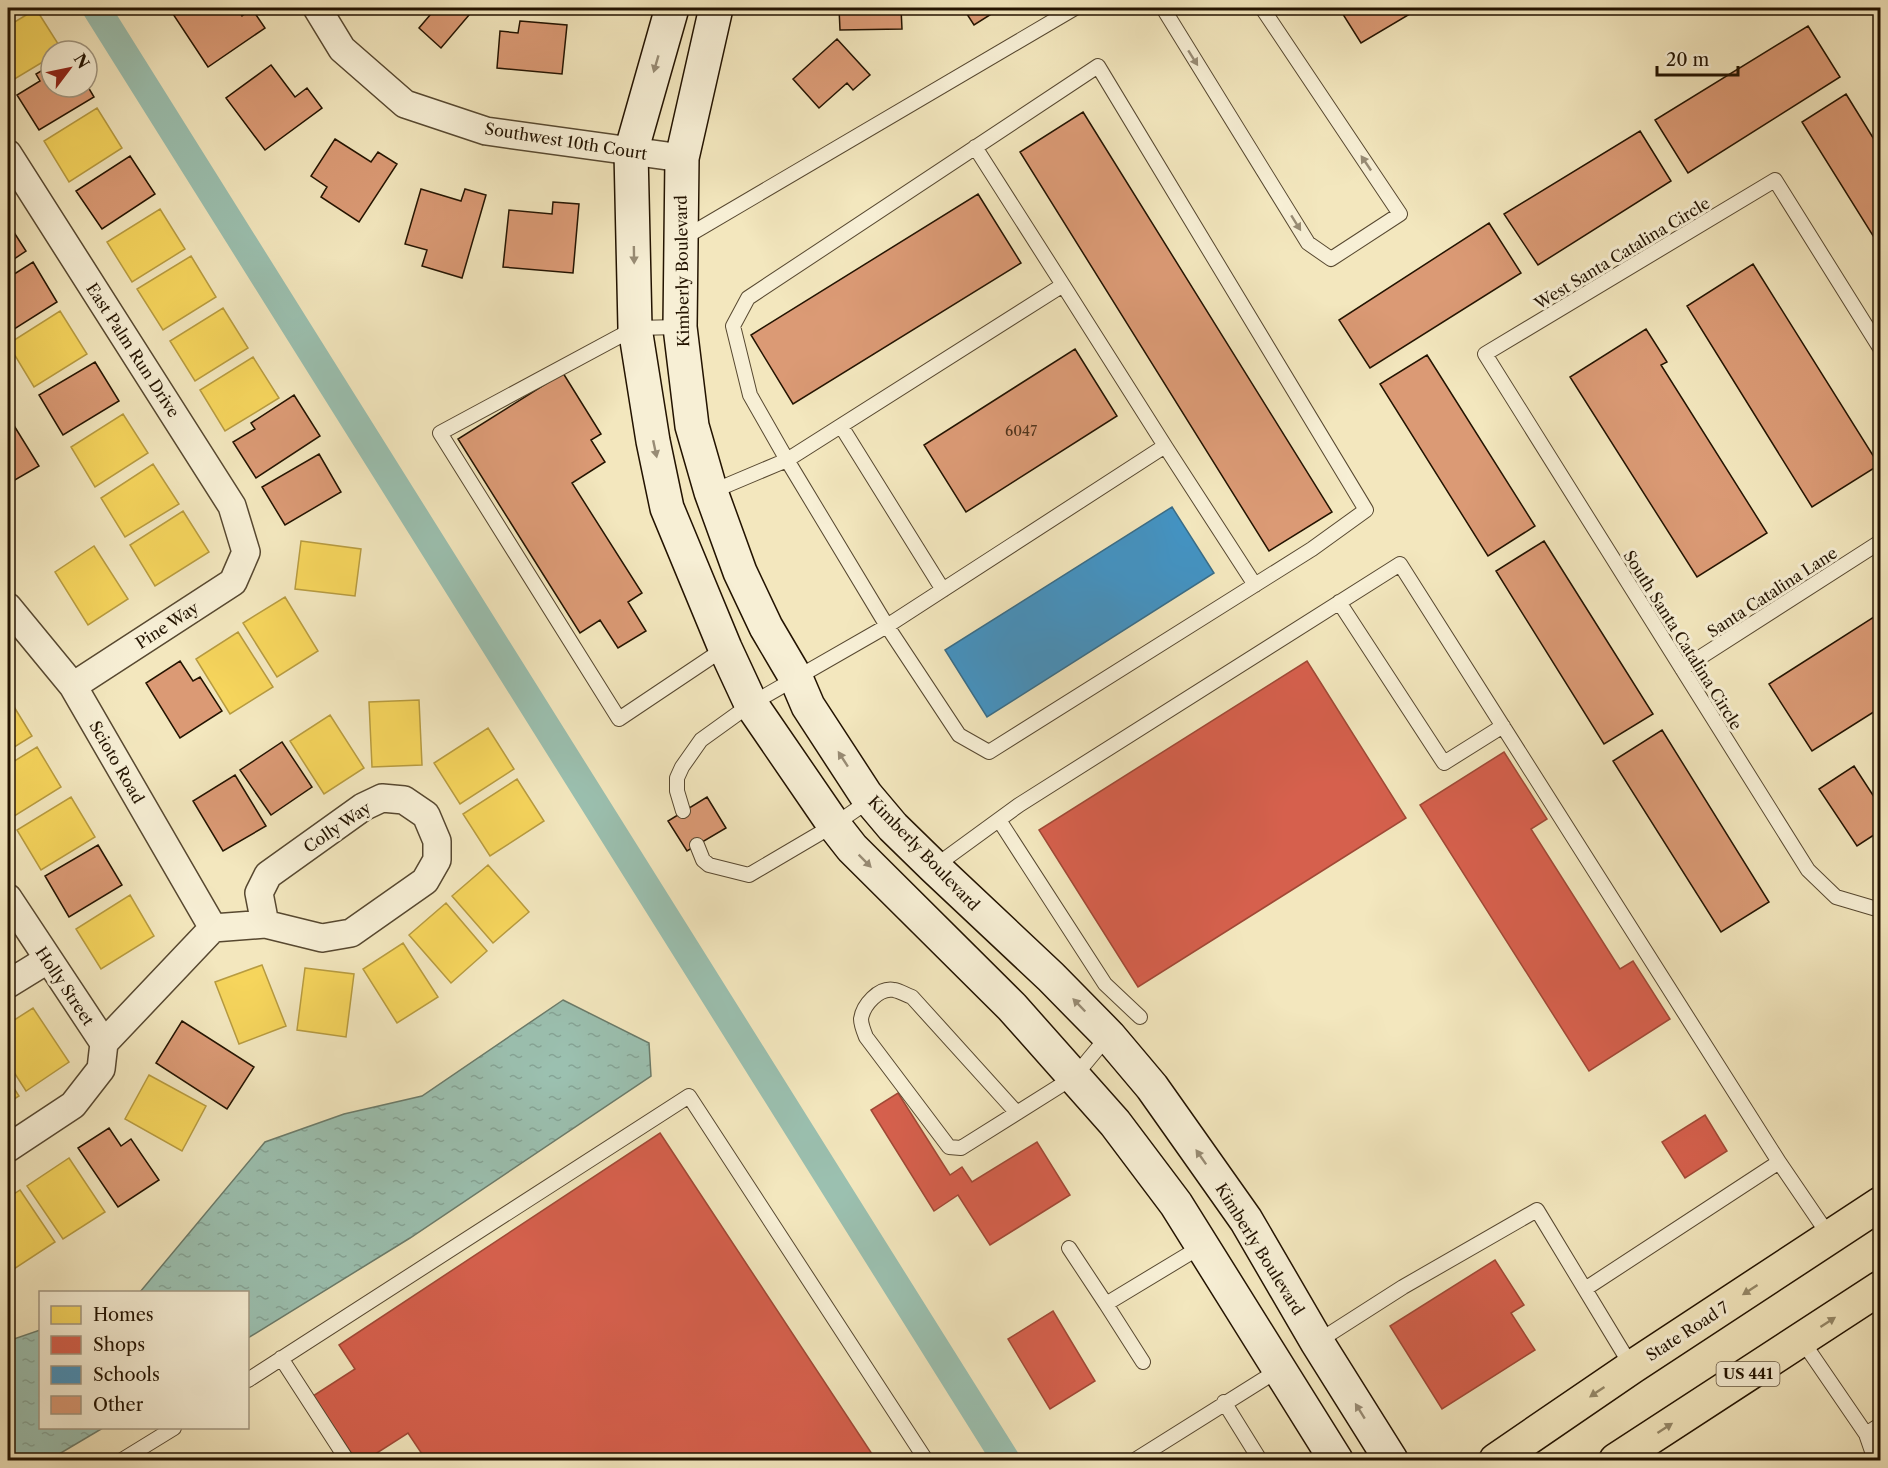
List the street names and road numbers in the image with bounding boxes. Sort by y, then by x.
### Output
street label: Southwest 10th Court [483,118,649,164]
street label: West Santa Catalina Circle [1530,193,1713,314]
street label: Kimberly Boulevard [671,195,693,347]
street label: East Palm Run Drive [82,279,184,421]
street label: Santa Catalina Lane [1703,542,1841,642]
street label: South Santa Catalina Circle [1619,546,1747,734]
street label: Pine Way [132,597,203,653]
street label: Scioto Road [85,717,149,807]
street label: Kimberly Boulevard [864,791,984,915]
street label: Colly Way [300,797,375,857]
street label: Holly Street [31,943,99,1029]
street label: Kimberly Boulevard [1211,1179,1309,1319]
street label: State Road 7 [1642,1297,1732,1365]
road number: US 441 [1716,1362,1780,1386]

